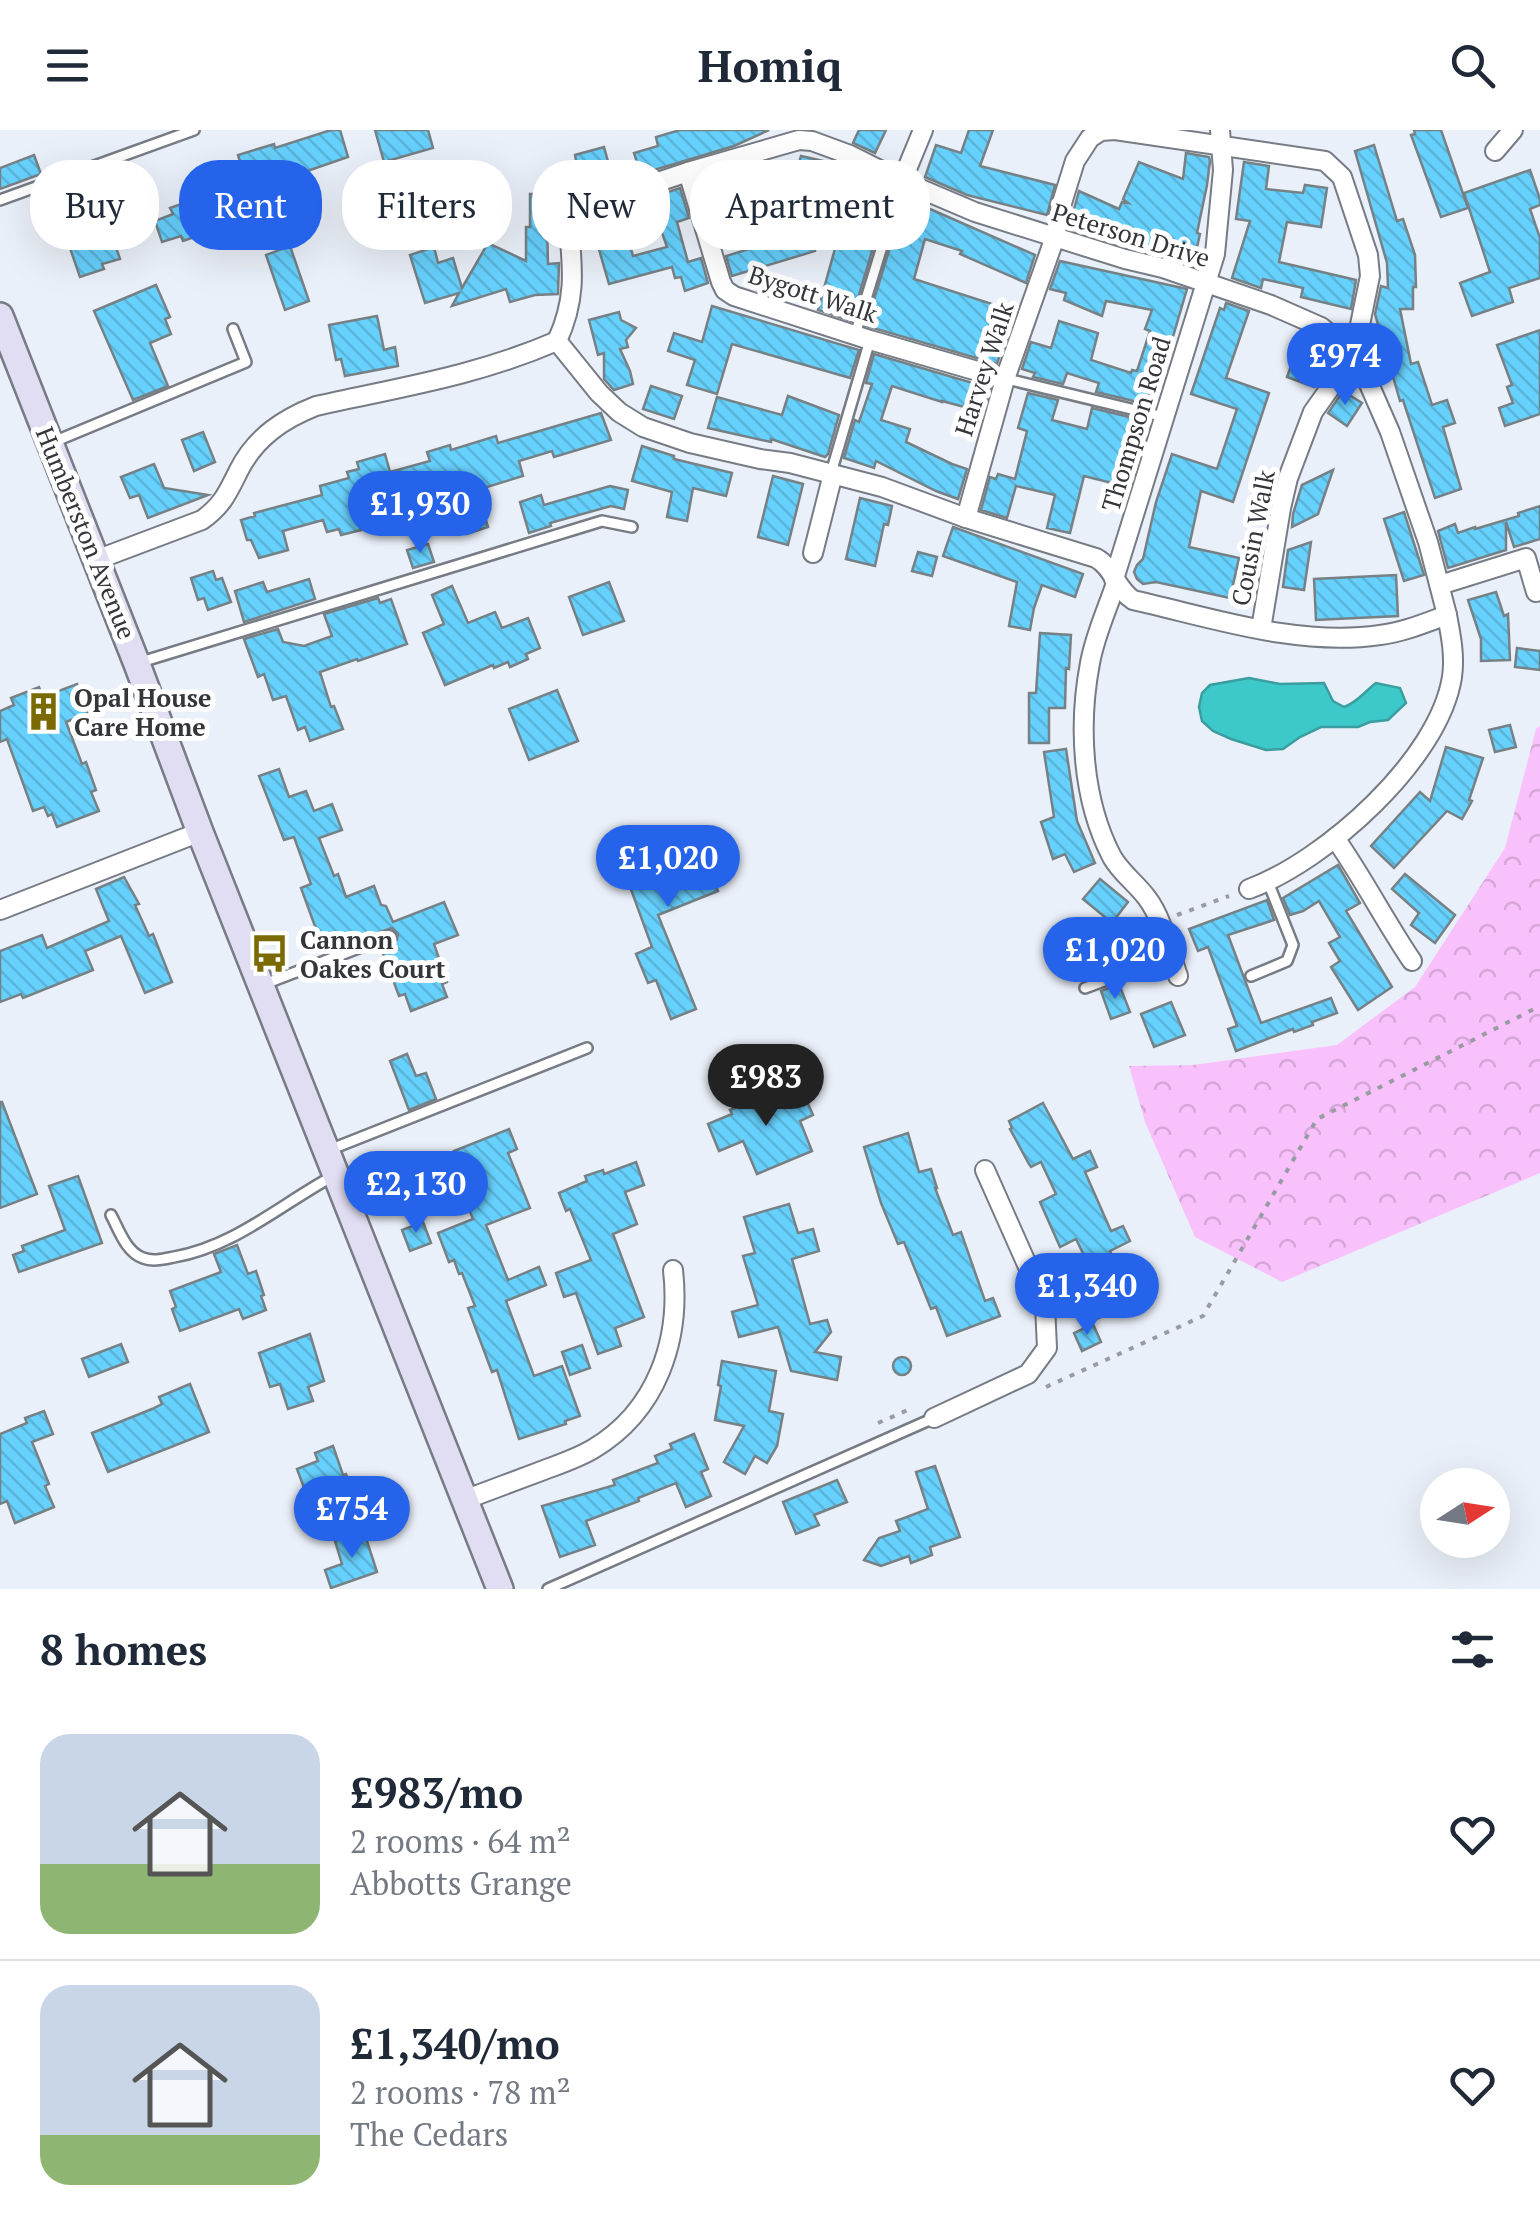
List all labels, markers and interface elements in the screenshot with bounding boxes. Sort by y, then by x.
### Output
text: Homiq [698,35,842,95]
icon: menu [40,38,95,93]
icon: search [1445,38,1500,93]
chip: Buy [30,160,159,250]
chip: Rent [179,160,322,250]
chip: Filters [342,160,512,250]
chip: New [532,160,670,250]
chip: Apartment [690,160,930,250]
street label: Peterson Drive [1048,195,1214,274]
street label: Bygott Walk [745,257,882,330]
street label: Harvey Walk [946,298,1021,440]
pin: £974 [1286,323,1404,408]
street label: Thompson Road [1093,332,1178,515]
text: £974 [1309,334,1381,376]
street label: Humberston Avenue [29,422,144,644]
street label: Cousin Walk [1223,467,1282,609]
pin: £1,930 [339,471,501,556]
text: £1,930 [370,482,470,524]
place label: Opal House Care Home [74,681,211,743]
building icon: Opal House Care Home [23,691,65,733]
pin: £1,020 [587,825,749,910]
text: £1,020 [618,836,718,878]
pin: £1,020 [1034,917,1196,1002]
place label: Cannon Oakes Court [300,923,445,985]
text: £1,020 [1065,928,1165,970]
bus stop icon: Cannon Oakes Court [249,933,291,975]
pin: £983 [707,1044,825,1129]
text: £983 [730,1055,802,1097]
pin: £2,130 [335,1151,497,1236]
text: £2,130 [366,1162,466,1204]
pin: £1,340 [1006,1253,1168,1338]
text: £1,340 [1037,1264,1137,1306]
north arrow [1420,1468,1510,1558]
map controls [1420,1468,1510,1558]
pin: £754 [293,1476,411,1561]
text: £754 [316,1487,388,1529]
text: 8 homes [40,1621,207,1677]
icon: filters [1445,1622,1500,1677]
text: £983/mo [350,1764,523,1820]
icon: home [120,1774,240,1894]
icon: heart [1445,1807,1500,1862]
text: 2 rooms · 64 m² [350,1820,571,1862]
text: Abbotts Grange [350,1862,572,1904]
text: £1,340/mo [350,2015,560,2071]
icon: home [120,2025,240,2145]
icon: heart [1445,2058,1500,2113]
text: 2 rooms · 78 m² [350,2071,571,2113]
text: The Cedars [350,2113,508,2155]

